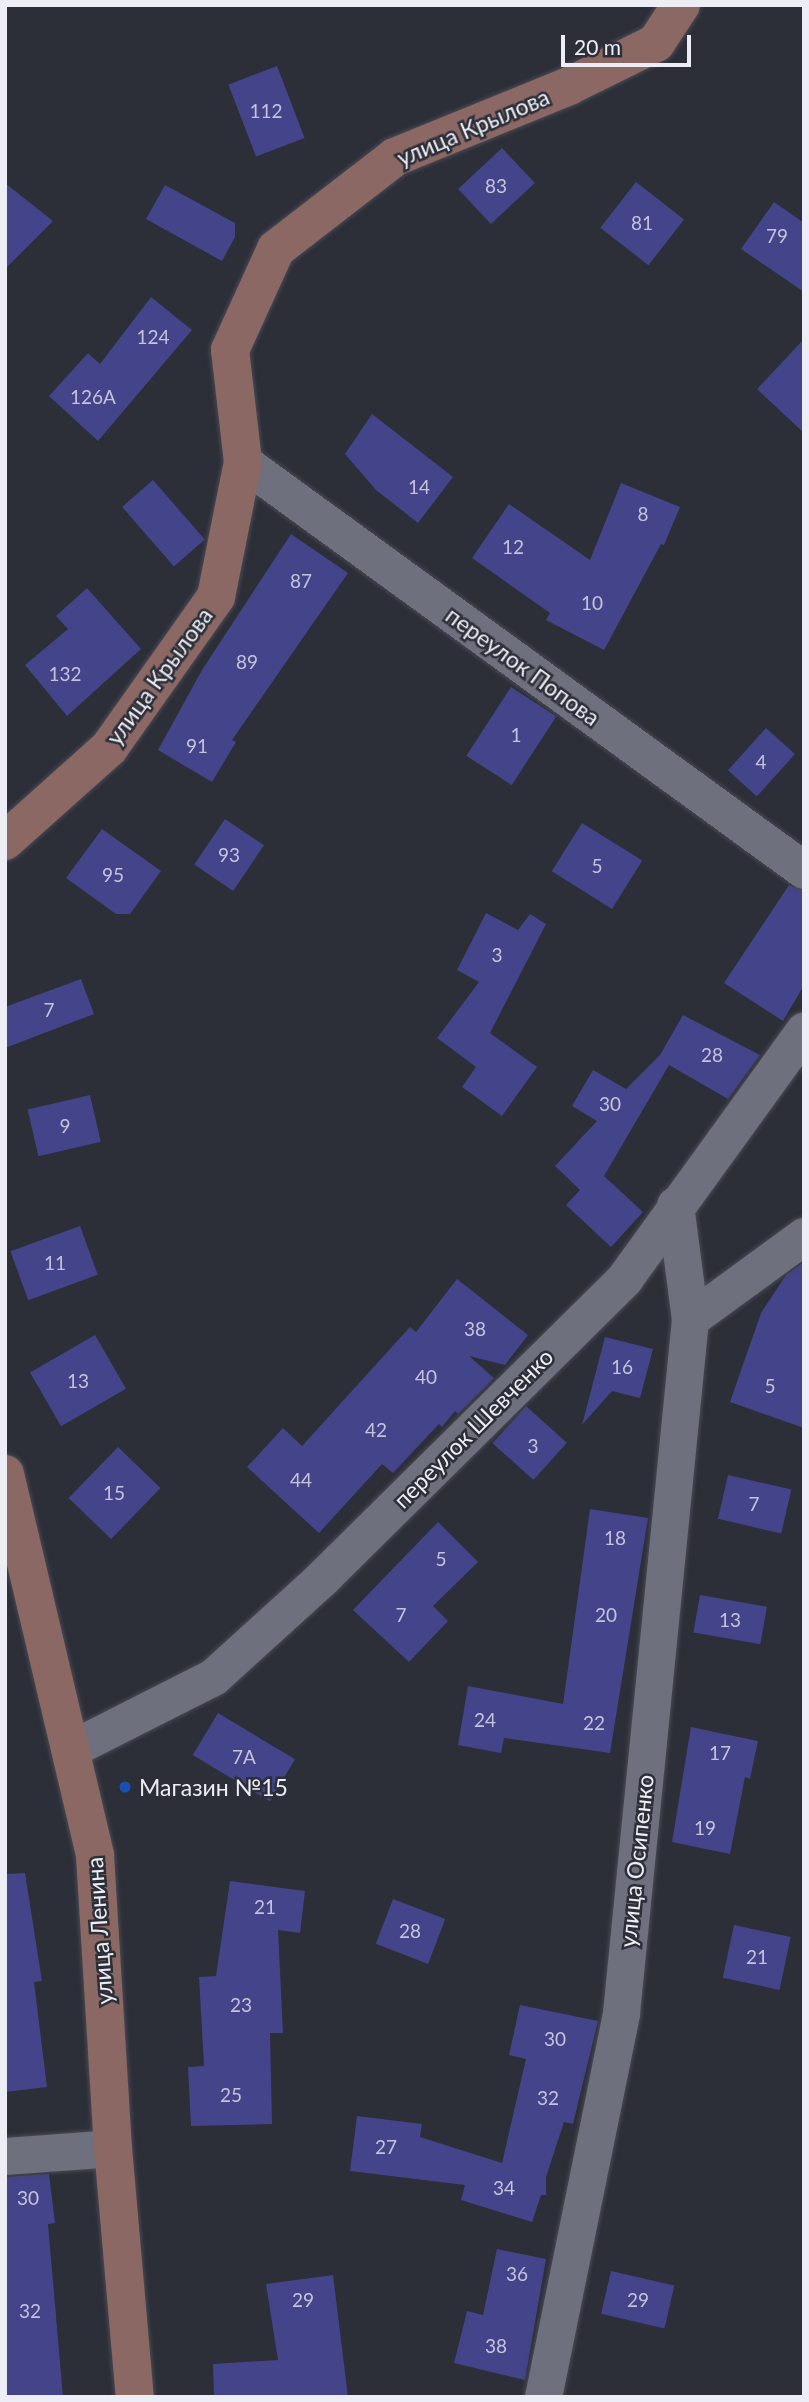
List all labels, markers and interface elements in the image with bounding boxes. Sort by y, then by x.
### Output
scale bar [564,21,694,65]
text: 20 m [574,34,621,59]
street label: улица Крылова [393,82,553,172]
house number: 112 [249,100,283,122]
house number: 83 [485,175,507,197]
house number: 81 [631,212,653,234]
house number: 79 [766,225,788,247]
house number: 124 [136,326,170,348]
house number: 126А [70,386,116,408]
house number: 14 [408,476,430,498]
house number: 8 [637,503,649,525]
house number: 12 [502,536,524,558]
house number: 87 [290,570,312,592]
house number: 10 [581,592,603,614]
street label: переулок Попова [441,601,605,731]
street label: улица Крылова [100,602,218,750]
house number: 89 [236,651,258,673]
house number: 132 [48,663,82,685]
house number: 1 [510,724,522,746]
house number: 91 [186,735,208,757]
house number: 4 [755,751,767,773]
house number: 93 [218,844,240,866]
house number: 5 [591,855,603,877]
house number: 95 [102,864,124,886]
house number: 3 [491,944,503,966]
house number: 7 [43,999,55,1021]
house number: 28 [701,1044,723,1066]
house number: 30 [599,1093,621,1115]
house number: 9 [59,1115,71,1137]
house number: 11 [44,1252,66,1274]
house number: 38 [464,1318,486,1340]
street label: переулок Шевченко [387,1342,559,1514]
house number: 16 [611,1356,633,1378]
house number: 40 [415,1366,437,1388]
house number: 13 [67,1370,89,1392]
house number: 5 [764,1375,776,1397]
house number: 42 [365,1419,387,1441]
house number: 3 [527,1435,539,1457]
house number: 44 [290,1469,312,1491]
house number: 15 [103,1482,125,1504]
house number: 7 [748,1493,760,1515]
house number: 18 [604,1527,626,1549]
house number: 5 [435,1548,447,1570]
house number: 7 [395,1604,407,1626]
house number: 20 [595,1604,617,1626]
house number: 13 [719,1609,741,1631]
house number: 24 [474,1709,496,1731]
house number: 22 [583,1712,605,1734]
house number: 17 [709,1742,731,1764]
house number: 7А [232,1746,256,1768]
place label: Магазин №15 [139,1773,288,1801]
street label: улица Осипенко [613,1773,659,1949]
marker: Магазин №15 [117,1779,133,1795]
house number: 19 [694,1817,716,1839]
street label: улица Ленина [80,1856,118,2006]
house number: 21 [254,1896,276,1918]
house number: 28 [399,1920,421,1942]
house number: 21 [746,1946,768,1968]
house number: 23 [230,1994,252,2016]
house number: 30 [544,2028,566,2050]
house number: 25 [220,2084,242,2106]
house number: 32 [537,2087,559,2109]
house number: 27 [375,2136,397,2158]
house number: 34 [493,2177,515,2199]
house number: 30 [17,2187,39,2209]
house number: 36 [506,2263,528,2285]
house number: 29 [292,2289,314,2311]
house number: 29 [627,2289,649,2311]
house number: 32 [19,2300,41,2322]
house number: 38 [485,2335,507,2357]

